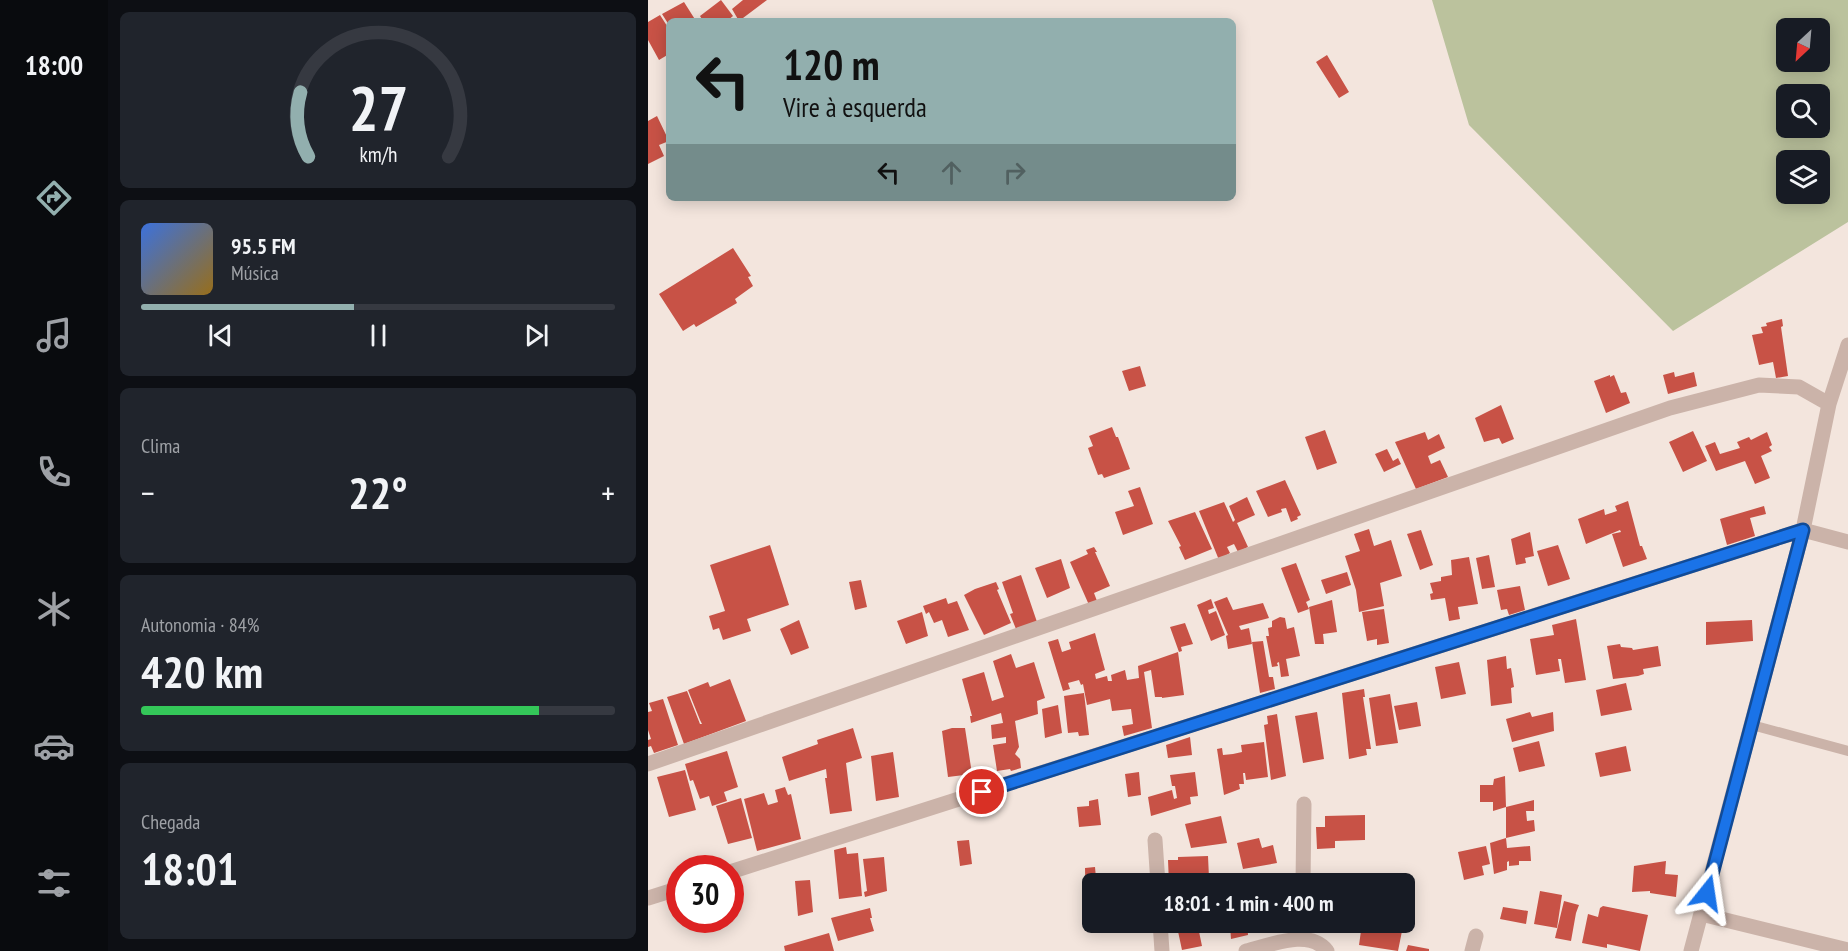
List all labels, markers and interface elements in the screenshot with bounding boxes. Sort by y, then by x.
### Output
north arrow [1776,18,1830,72]
map controls [1776,18,1830,204]
text: 120 m [783,37,880,92]
icon: left [684,42,762,120]
text: 18:00 [25,48,83,82]
text: 27 [348,67,408,148]
button: search [1776,84,1830,138]
text: Vire à esquerda [783,90,927,124]
text: km/h [359,140,397,168]
button: layers [1776,150,1830,204]
icon: left [872,156,905,189]
icon: ahead [935,156,968,189]
icon: right [998,156,1031,189]
icon: directions [33,177,75,219]
text: 95.5 FM [231,232,296,260]
text: Música [231,260,279,286]
icon: music [33,314,75,356]
icon: previous [204,319,237,352]
icon: pause [362,319,395,352]
icon: next [520,319,553,352]
text: Clima [141,433,180,459]
icon: phone [33,451,75,493]
text: 22° [348,463,408,521]
text: − [141,471,155,514]
text: + [601,471,615,514]
icon: climate [33,588,75,630]
text: Autonomia · 84% [141,612,259,638]
text: 420 km [141,642,263,700]
icon: car [33,725,75,767]
pin [956,766,1007,817]
icon: arrive [965,775,998,808]
text: Chegada [141,809,200,835]
text: 18:01 [141,839,238,897]
speed limit sign: 30 [666,855,744,933]
position arrow [1675,861,1739,925]
icon: filters [33,862,75,904]
text: 18:01 · 1 min · 400 m [1163,889,1334,917]

